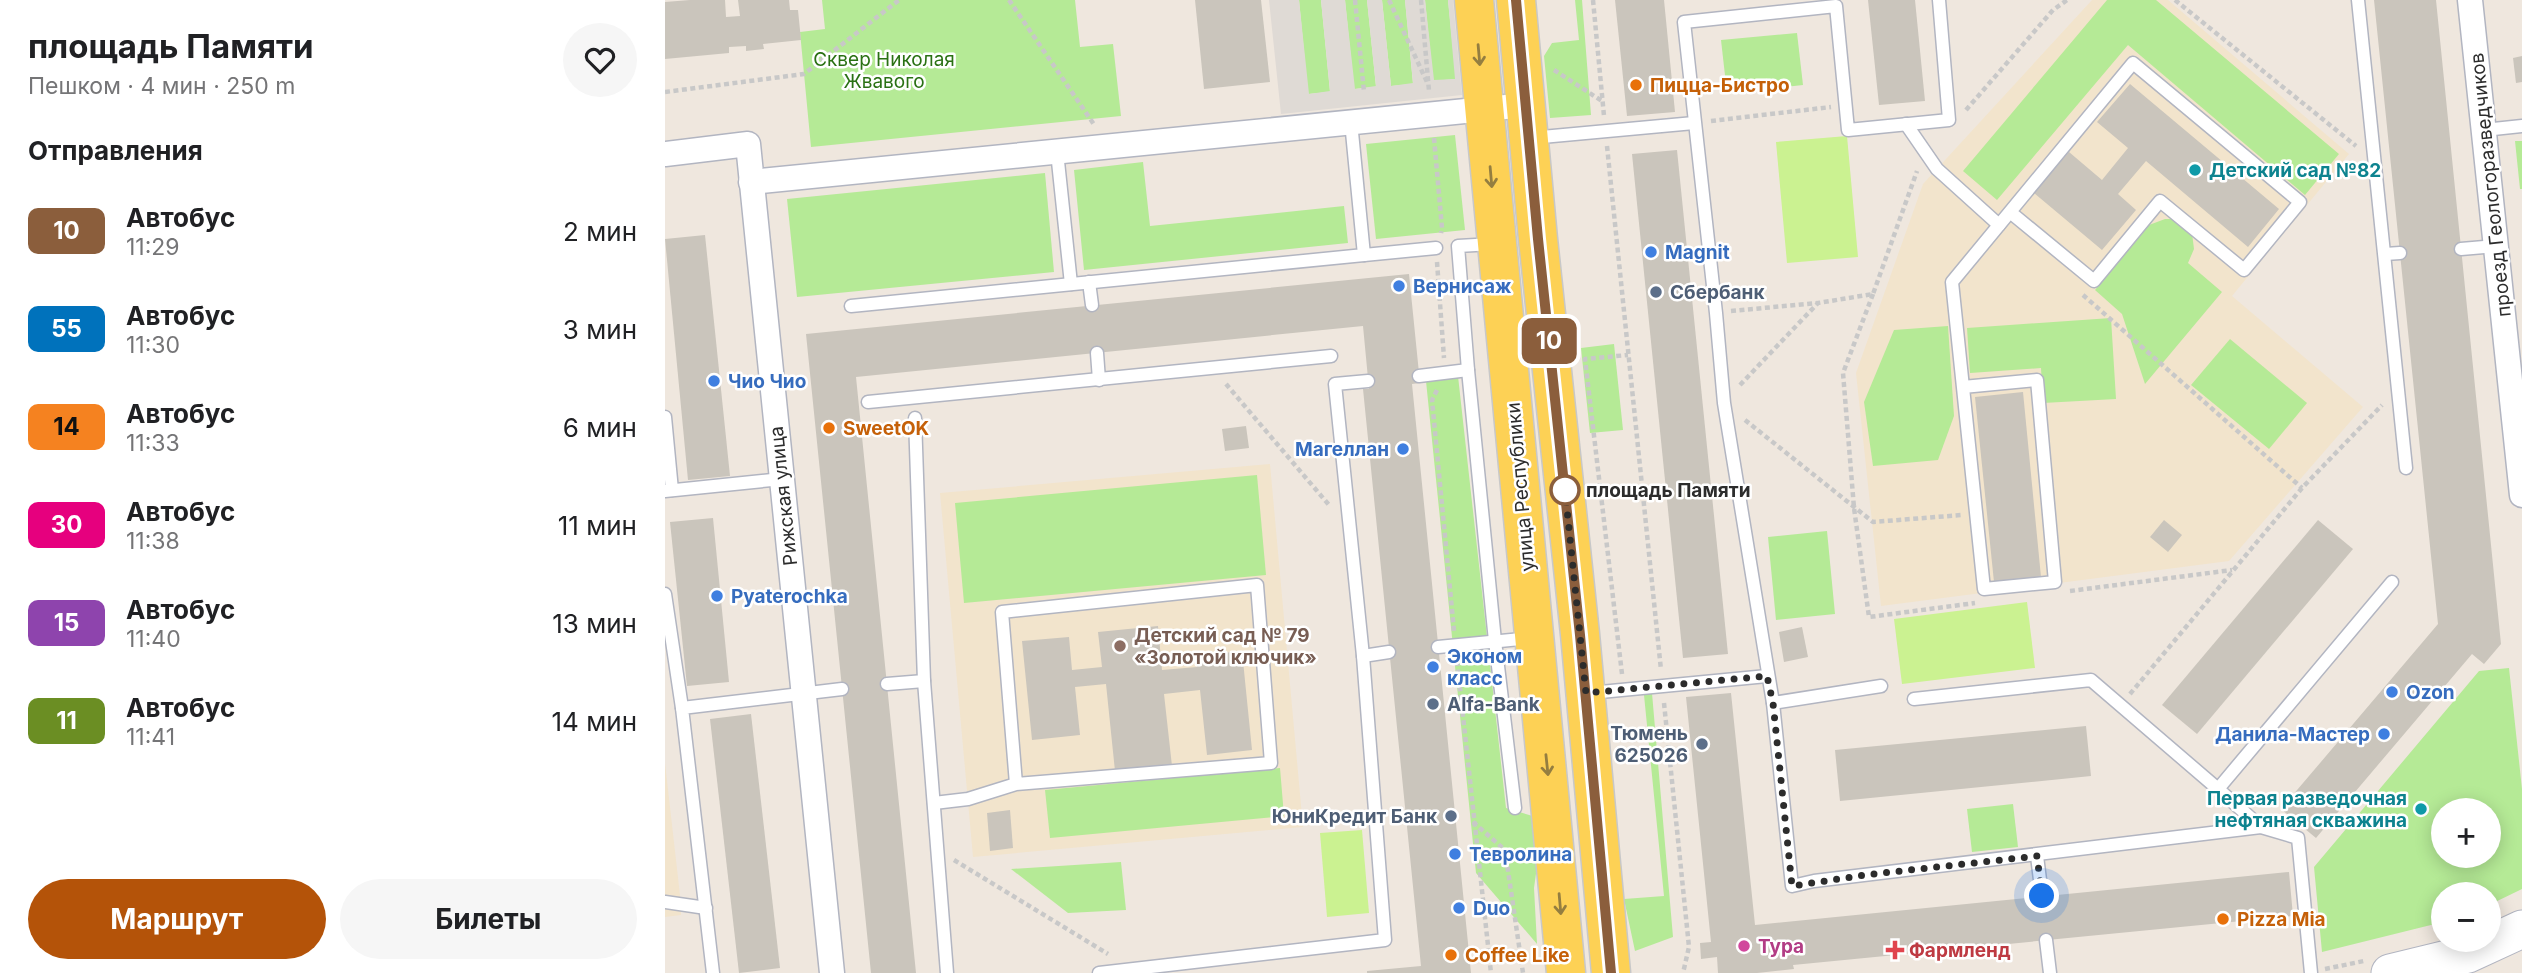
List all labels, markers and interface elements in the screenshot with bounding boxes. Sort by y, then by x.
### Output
button: heart [563,23,637,97]
text: площадь Памяти [28,26,314,66]
one-way arrow [1473,43,1486,65]
park label: Сквер Николая Жвавого [813,48,955,93]
street label: проезд Геологоразведчиков [2465,52,2516,318]
text: Пешком · 4 мин · 250 m [28,72,295,100]
place label: Пицца-Бистро [1650,74,1790,97]
marker: Пицца-Бистро [1628,77,1644,93]
text: Отправления [28,135,203,166]
place label: Детский сад №82 [2209,159,2381,182]
marker: Детский сад №82 [2187,162,2203,178]
one-way arrow [1485,165,1498,187]
text: Автобус [126,202,235,233]
text: 10 [53,216,80,245]
text: 2 мин [563,216,637,247]
text: 11:29 [126,233,180,261]
place label: Magnit [1665,241,1730,264]
marker: Magnit [1643,244,1659,260]
place label: Вернисаж [1413,275,1512,298]
marker: Вернисаж [1391,278,1407,294]
place label: Сбербанк [1670,281,1764,304]
marker: Сбербанк [1648,284,1664,300]
text: Автобус [126,300,235,331]
text: 55 [51,314,82,343]
text: 3 мин [563,314,637,345]
line badge: 10 [1517,318,1581,364]
text: 10 [1536,326,1562,355]
text: 11:30 [126,331,180,359]
place label: Чио Чио [728,370,806,393]
marker: Чио Чио [706,373,722,389]
text: Автобус [126,398,235,429]
street label: улица Республики [1502,401,1539,573]
text: 14 [53,412,80,441]
text: 6 мин [563,412,637,443]
place label: SweetOK [843,417,930,440]
marker: SweetOK [821,420,837,436]
street label: Рижская улица [765,425,802,567]
text: 11:33 [126,429,180,457]
place label: Магеллан [1295,438,1389,461]
marker: Магеллан [1395,441,1411,457]
marker: площадь Памяти [1550,475,1580,505]
place label: площадь Памяти [1586,479,1750,502]
text: Автобус [126,496,235,527]
text: 30 [51,510,82,539]
text: 11 мин [558,510,637,541]
text: 11:38 [126,527,180,555]
place label: Pyaterochka [731,585,848,608]
marker: Pyaterochka [709,588,725,604]
text: Автобус [126,594,235,625]
text: 15 [54,608,79,637]
text: 13 мин [552,608,637,639]
place label: Детский сад № 79 «Золотой ключик» [1134,624,1317,669]
text: 11:40 [126,625,181,653]
marker: Детский сад № 79 «Золотой ключик» [1112,638,1128,654]
place label: Эконом класс [1447,645,1522,690]
marker: Эконом класс [1425,659,1441,675]
place label: Ozon [2406,681,2455,704]
marker: Ozon [2384,684,2400,700]
text: Автобус [126,692,235,723]
place label: Alfa-Bank [1447,693,1540,716]
marker: Alfa-Bank [1425,696,1441,712]
text: 11 [56,706,77,735]
text: 14 мин [552,706,637,737]
place label: Тюмень 625026 [1610,722,1688,767]
text: 11:41 [126,723,175,751]
place label: Данила-Мастер [2215,723,2370,746]
marker: Данила-Мастер [2376,726,2392,742]
marker: Тюмень 625026 [1694,736,1710,752]
one-way arrow [1541,753,1554,776]
place label: Первая разведочная нефтяная скважина [2207,787,2407,832]
map controls [2431,798,2501,952]
button: + [2431,798,2501,868]
marker: Первая разведочная нефтяная скважина [2413,801,2429,817]
place label: ЮниКредит Банк [1272,805,1437,828]
marker: ЮниКредит Банк [1443,808,1459,824]
place label: Тевролина [1469,843,1572,866]
marker: Тевролина [1447,846,1463,862]
your location [2024,878,2059,913]
button: Маршрут [28,879,326,959]
button: Билеты [340,879,637,959]
button: − [2431,882,2501,952]
one-way arrow [1554,892,1567,915]
place label: Duo [1473,897,1510,920]
marker: Duo [1451,900,1467,916]
place label: Pizza Mia [2237,908,2326,931]
marker: Pizza Mia [2215,911,2231,927]
place label: Тура [1758,935,1804,958]
marker: Тура [1736,938,1752,954]
place label: Фармленд [1909,939,2011,962]
marker: Фармленд [1887,942,1903,958]
place label: Coffee Like [1465,944,1570,967]
marker: Coffee Like [1443,947,1459,963]

